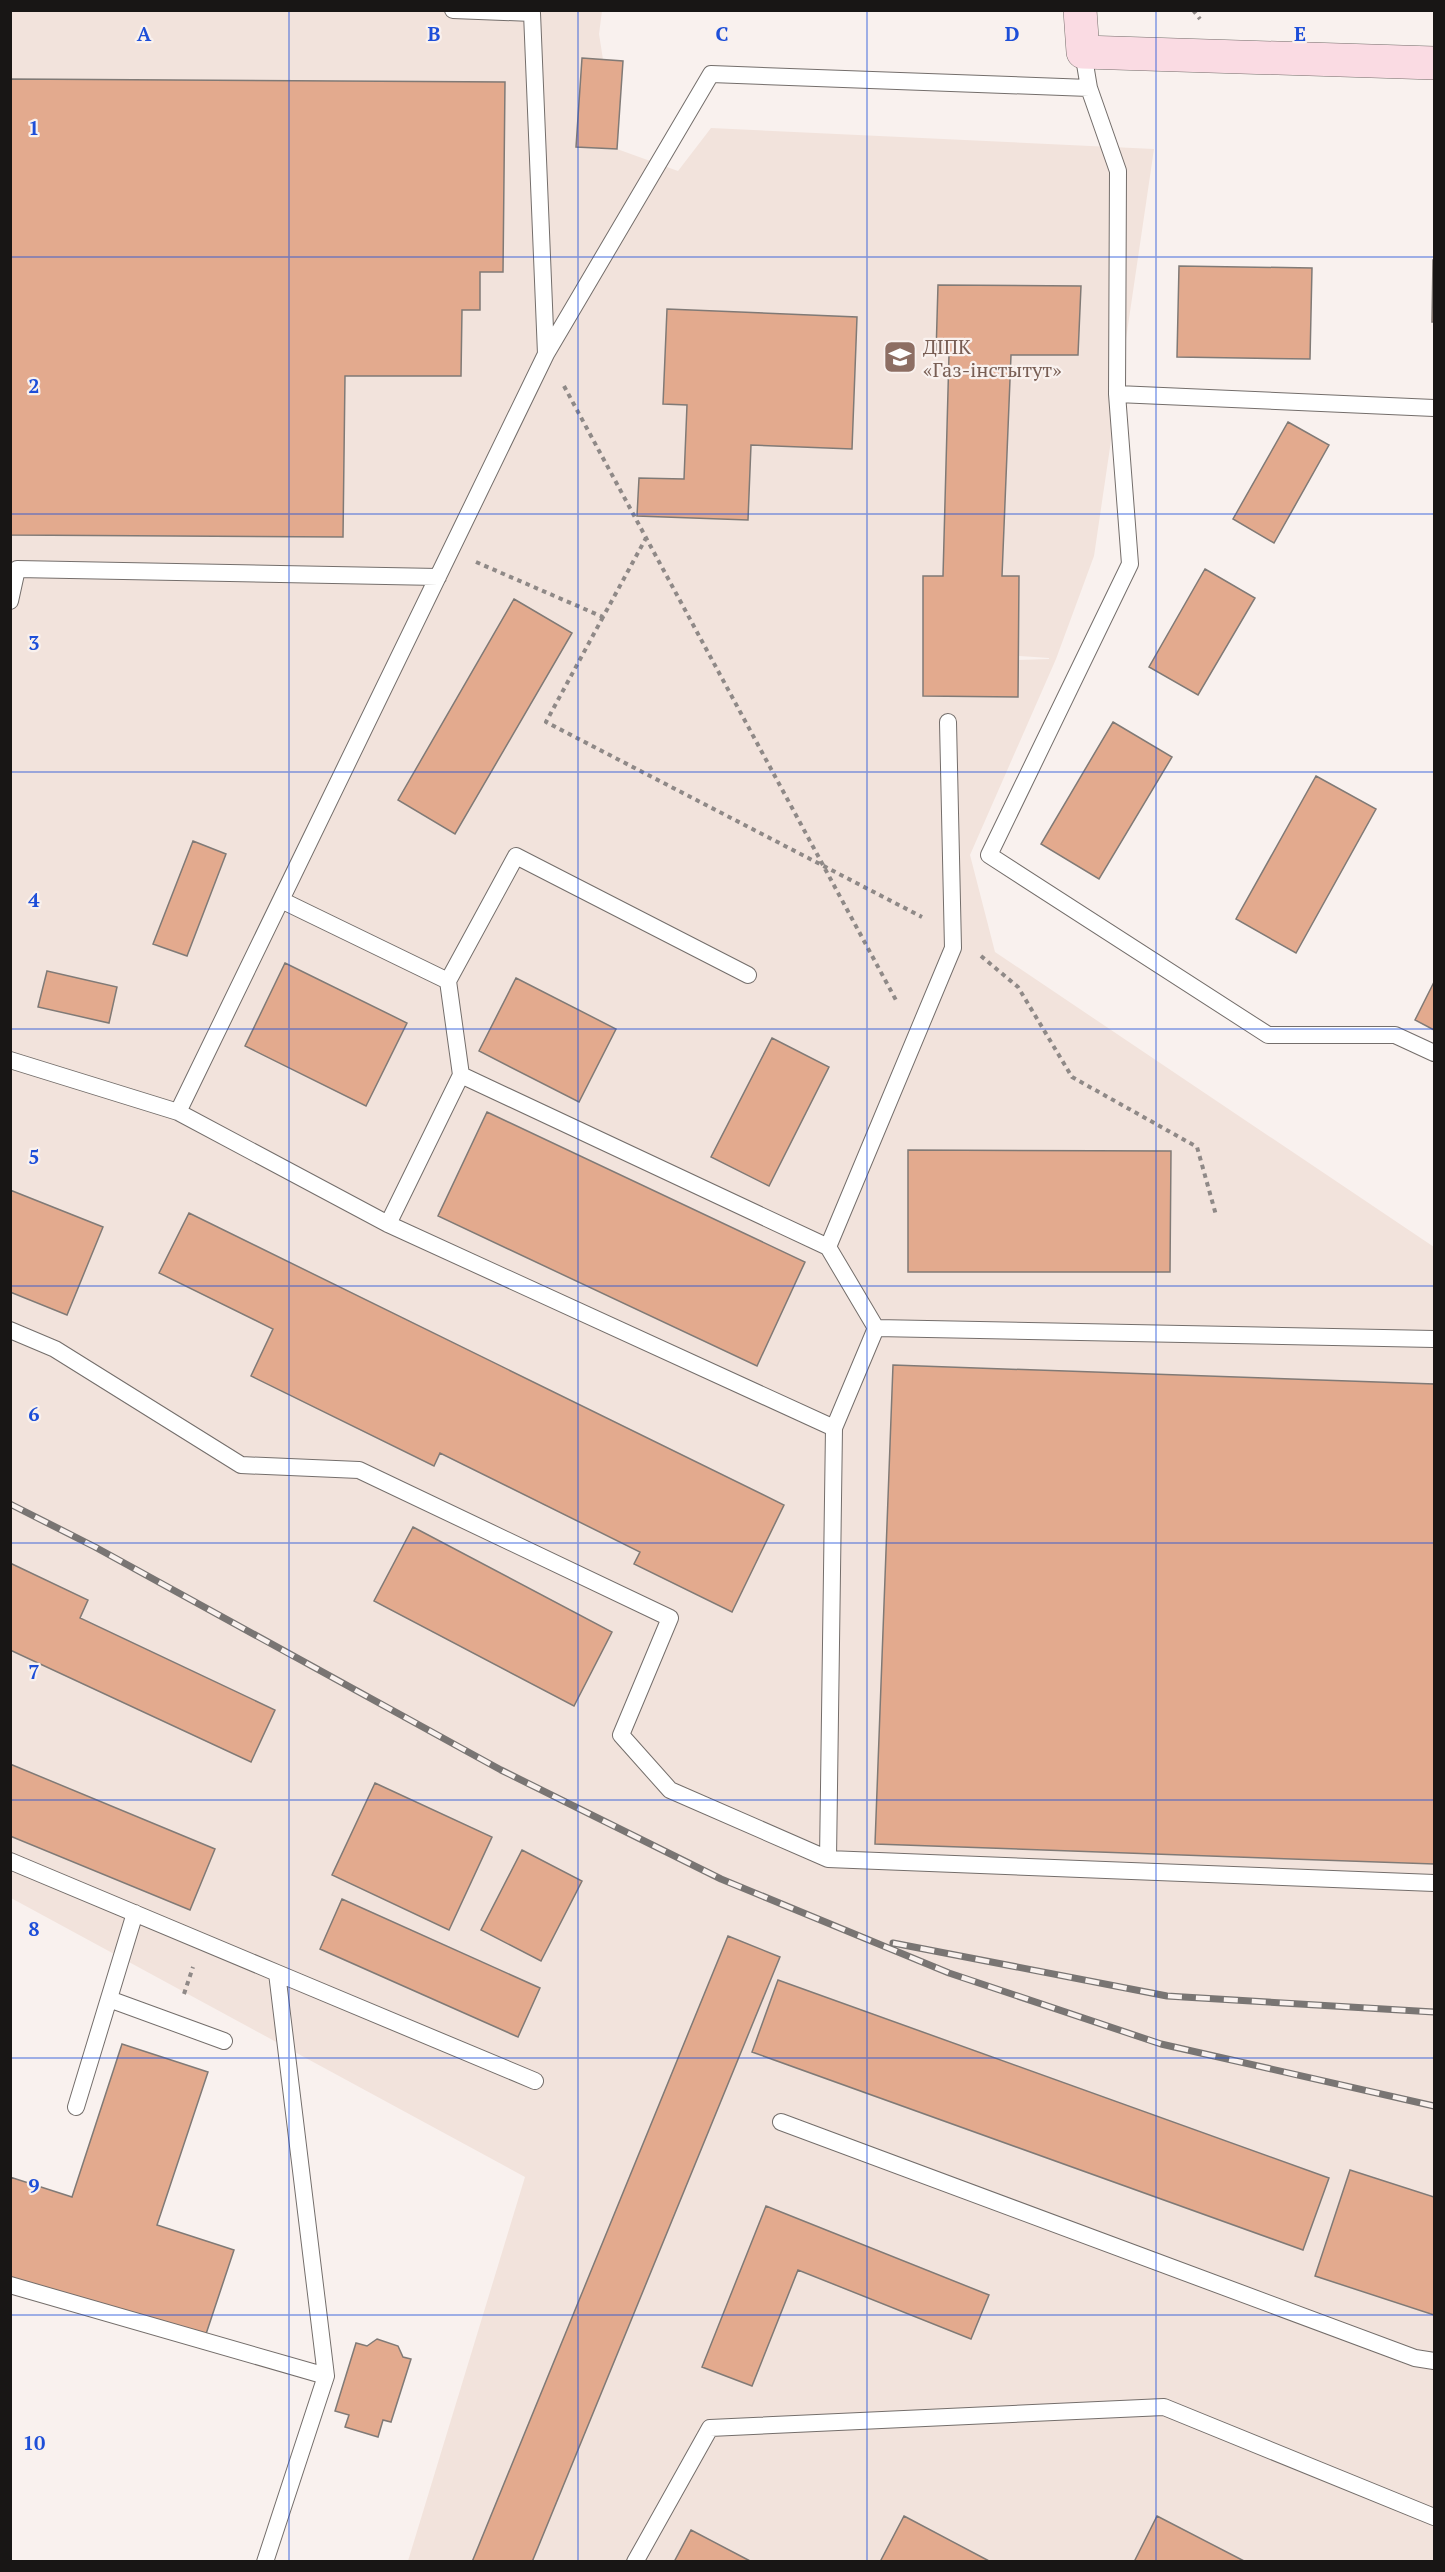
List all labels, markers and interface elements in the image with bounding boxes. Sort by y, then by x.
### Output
text: A [137,20,152,47]
text: B [428,20,441,47]
text: C [715,20,729,47]
text: D [1005,20,1019,47]
text: E [1294,20,1306,47]
text: 1 [28,114,40,141]
place label: ДІПК «Газ-інстытут» [923,333,1062,383]
school or university icon: ДІПК «Газ-інстытут» [882,339,918,375]
text: 2 [28,372,40,399]
text: 3 [28,629,40,656]
text: 4 [28,886,40,913]
text: 5 [28,1143,40,1170]
text: 6 [28,1400,40,1427]
text: 7 [28,1658,40,1685]
text: 8 [28,1915,40,1942]
text: 9 [28,2172,40,2199]
text: 10 [23,2429,45,2456]

